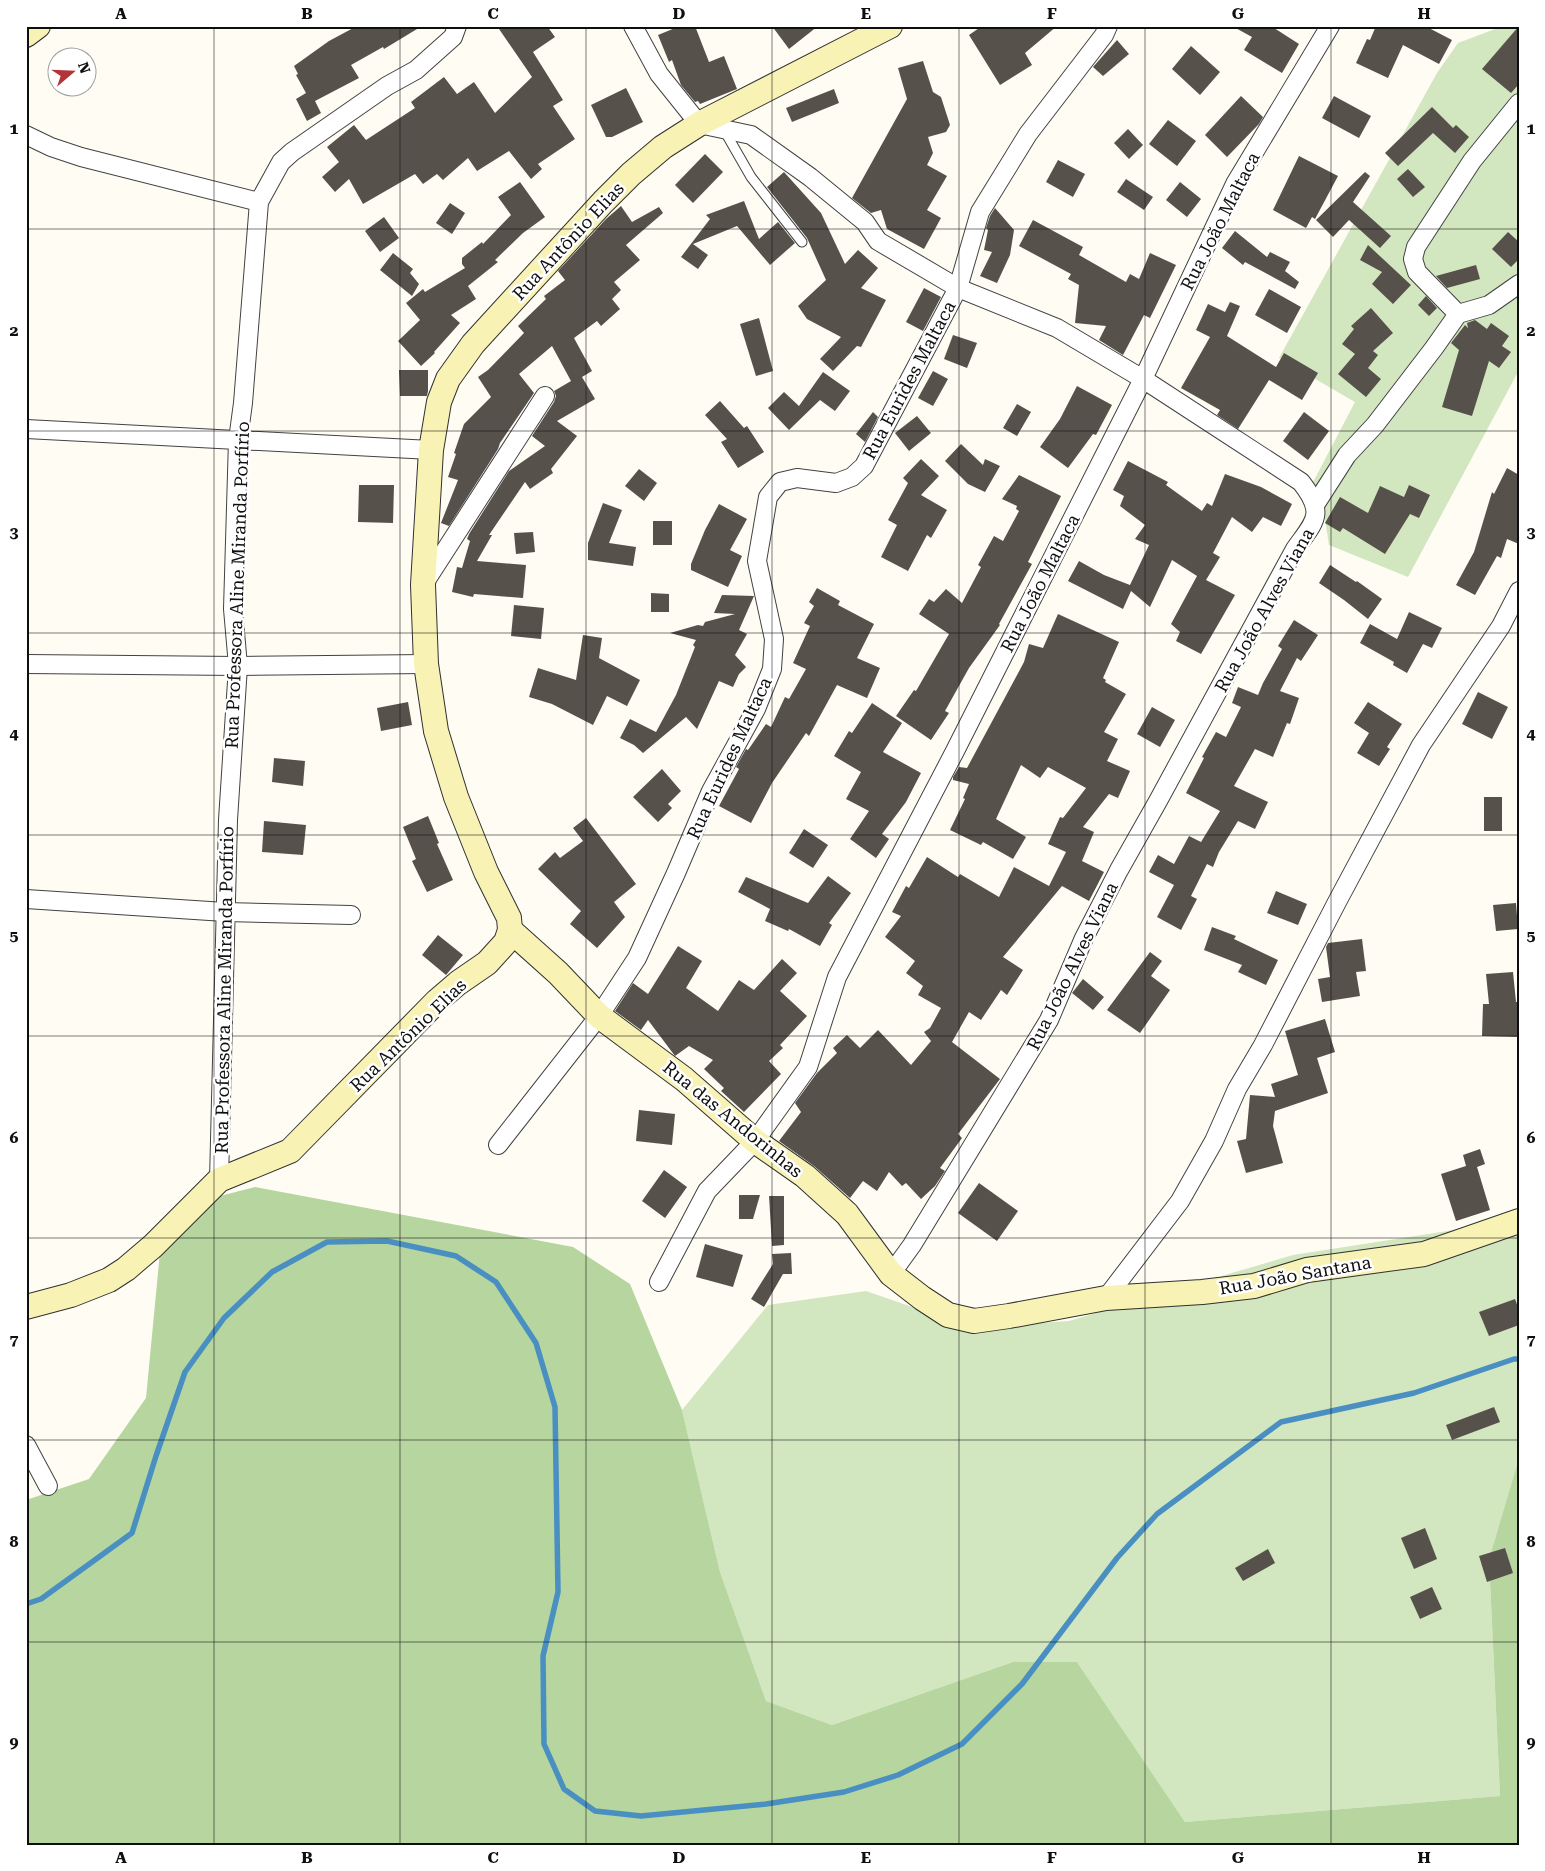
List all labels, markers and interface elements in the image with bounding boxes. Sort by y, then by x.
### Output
text: A [115,4,127,23]
text: B [301,4,313,23]
text: C [487,4,499,23]
text: D [673,4,686,23]
text: E [861,4,871,23]
text: F [1047,4,1057,23]
text: G [1232,4,1245,23]
text: H [1417,4,1431,23]
north arrow [48,48,98,98]
text: N [75,60,94,76]
text: 1 [10,119,19,138]
text: 1 [1527,119,1536,138]
street label: Rua João Maltaca [1176,148,1264,293]
street label: Rua Antônio Elias [508,178,628,304]
street label: Rua Eurides Maltaca [858,297,960,463]
text: 2 [10,321,19,340]
text: 2 [1527,321,1536,340]
street label: Rua Professora Aline Miranda Porfírio [221,421,253,749]
street label: Rua João Maltaca [996,510,1084,655]
text: 3 [10,523,19,542]
text: 3 [1527,523,1536,542]
street label: Rua João Alves Viana [1210,524,1318,696]
street label: Rua Eurides Maltaca [682,673,776,842]
text: 4 [10,724,19,743]
text: 4 [1527,724,1536,743]
street label: Rua Professora Aline Miranda Porfírio [211,826,237,1154]
street label: Rua João Alves Viana [1022,878,1122,1054]
text: 5 [10,926,19,945]
text: 5 [1527,926,1536,945]
street label: Rua Antônio Elias [345,974,471,1096]
street label: Rua das Andorinhas [659,1056,807,1182]
text: 6 [10,1128,19,1147]
text: 6 [1527,1128,1536,1147]
street label: Rua João Santana [1217,1251,1373,1299]
text: 7 [10,1330,19,1349]
text: 7 [1527,1330,1536,1349]
text: 8 [10,1532,19,1551]
text: 8 [1527,1532,1536,1551]
text: 9 [10,1733,19,1752]
text: 9 [1527,1733,1536,1752]
text: A [115,1848,127,1867]
text: B [301,1848,313,1867]
text: C [487,1848,499,1867]
text: D [673,1848,686,1867]
text: E [861,1848,871,1867]
text: F [1047,1848,1057,1867]
text: G [1232,1848,1245,1867]
text: H [1417,1848,1431,1867]

